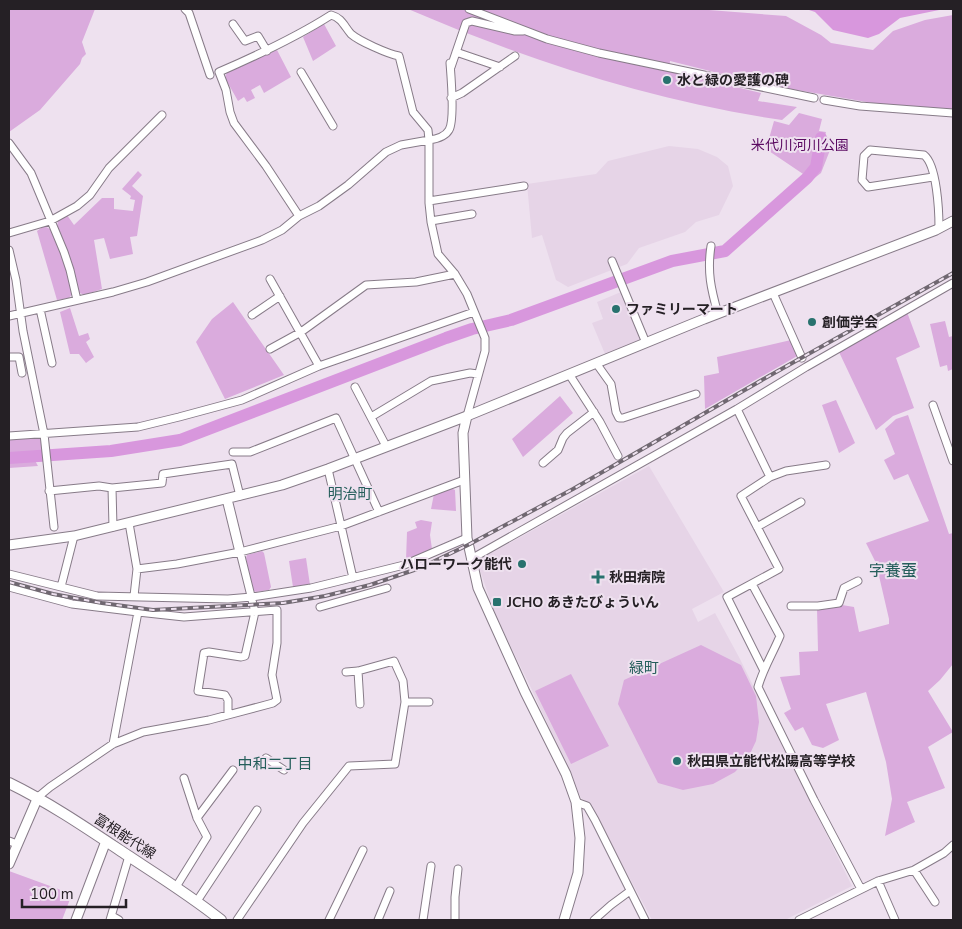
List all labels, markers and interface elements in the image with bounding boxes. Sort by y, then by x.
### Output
place label: 水と緑の愛護の碑 [677,71,789,90]
marker: 水と緑の愛護の碑 [661,74,673,86]
park label: 米代川河川公園 [751,136,849,155]
place label: ファミリーマート [626,300,738,319]
marker: ファミリーマート [610,303,622,315]
place label: 創価学会 [822,313,878,332]
marker: 創価学会 [806,316,818,328]
district label: 明治町 [327,484,373,504]
place label: ハローワーク能代 [400,555,512,574]
marker: ハローワーク能代 [516,558,528,570]
district label: 字養蚕 [869,560,917,582]
place label: 秋田病院 [609,568,665,587]
marker: 秋田病院 [591,570,605,584]
place label: JCHO あきたびょういん [506,593,659,612]
marker: JCHO あきたびょういん [491,596,503,608]
district label: 緑町 [629,658,659,678]
place label: 秋田県立能代松陽高等学校 [687,752,855,771]
district label: 中和二丁目 [237,754,313,774]
marker: 秋田県立能代松陽高等学校 [671,755,683,767]
street label: 富根能代線 [90,809,159,863]
scale bar [22,876,126,908]
text: 100 m [30,884,74,904]

